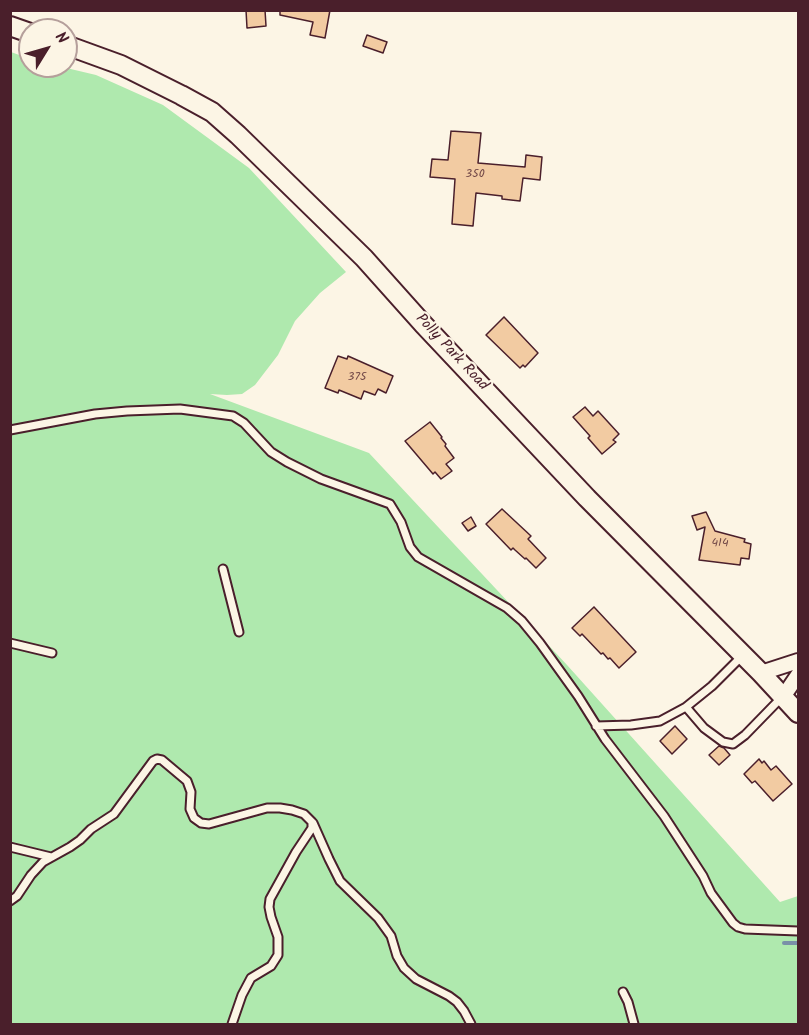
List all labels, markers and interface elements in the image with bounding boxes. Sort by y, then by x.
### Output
north arrow [18,18,78,78]
text: N [48,27,74,50]
house number: 350 [465,168,485,182]
street label: Polly Park Road [411,311,491,395]
house number: 375 [348,371,366,385]
house number: 414 [712,537,728,551]

